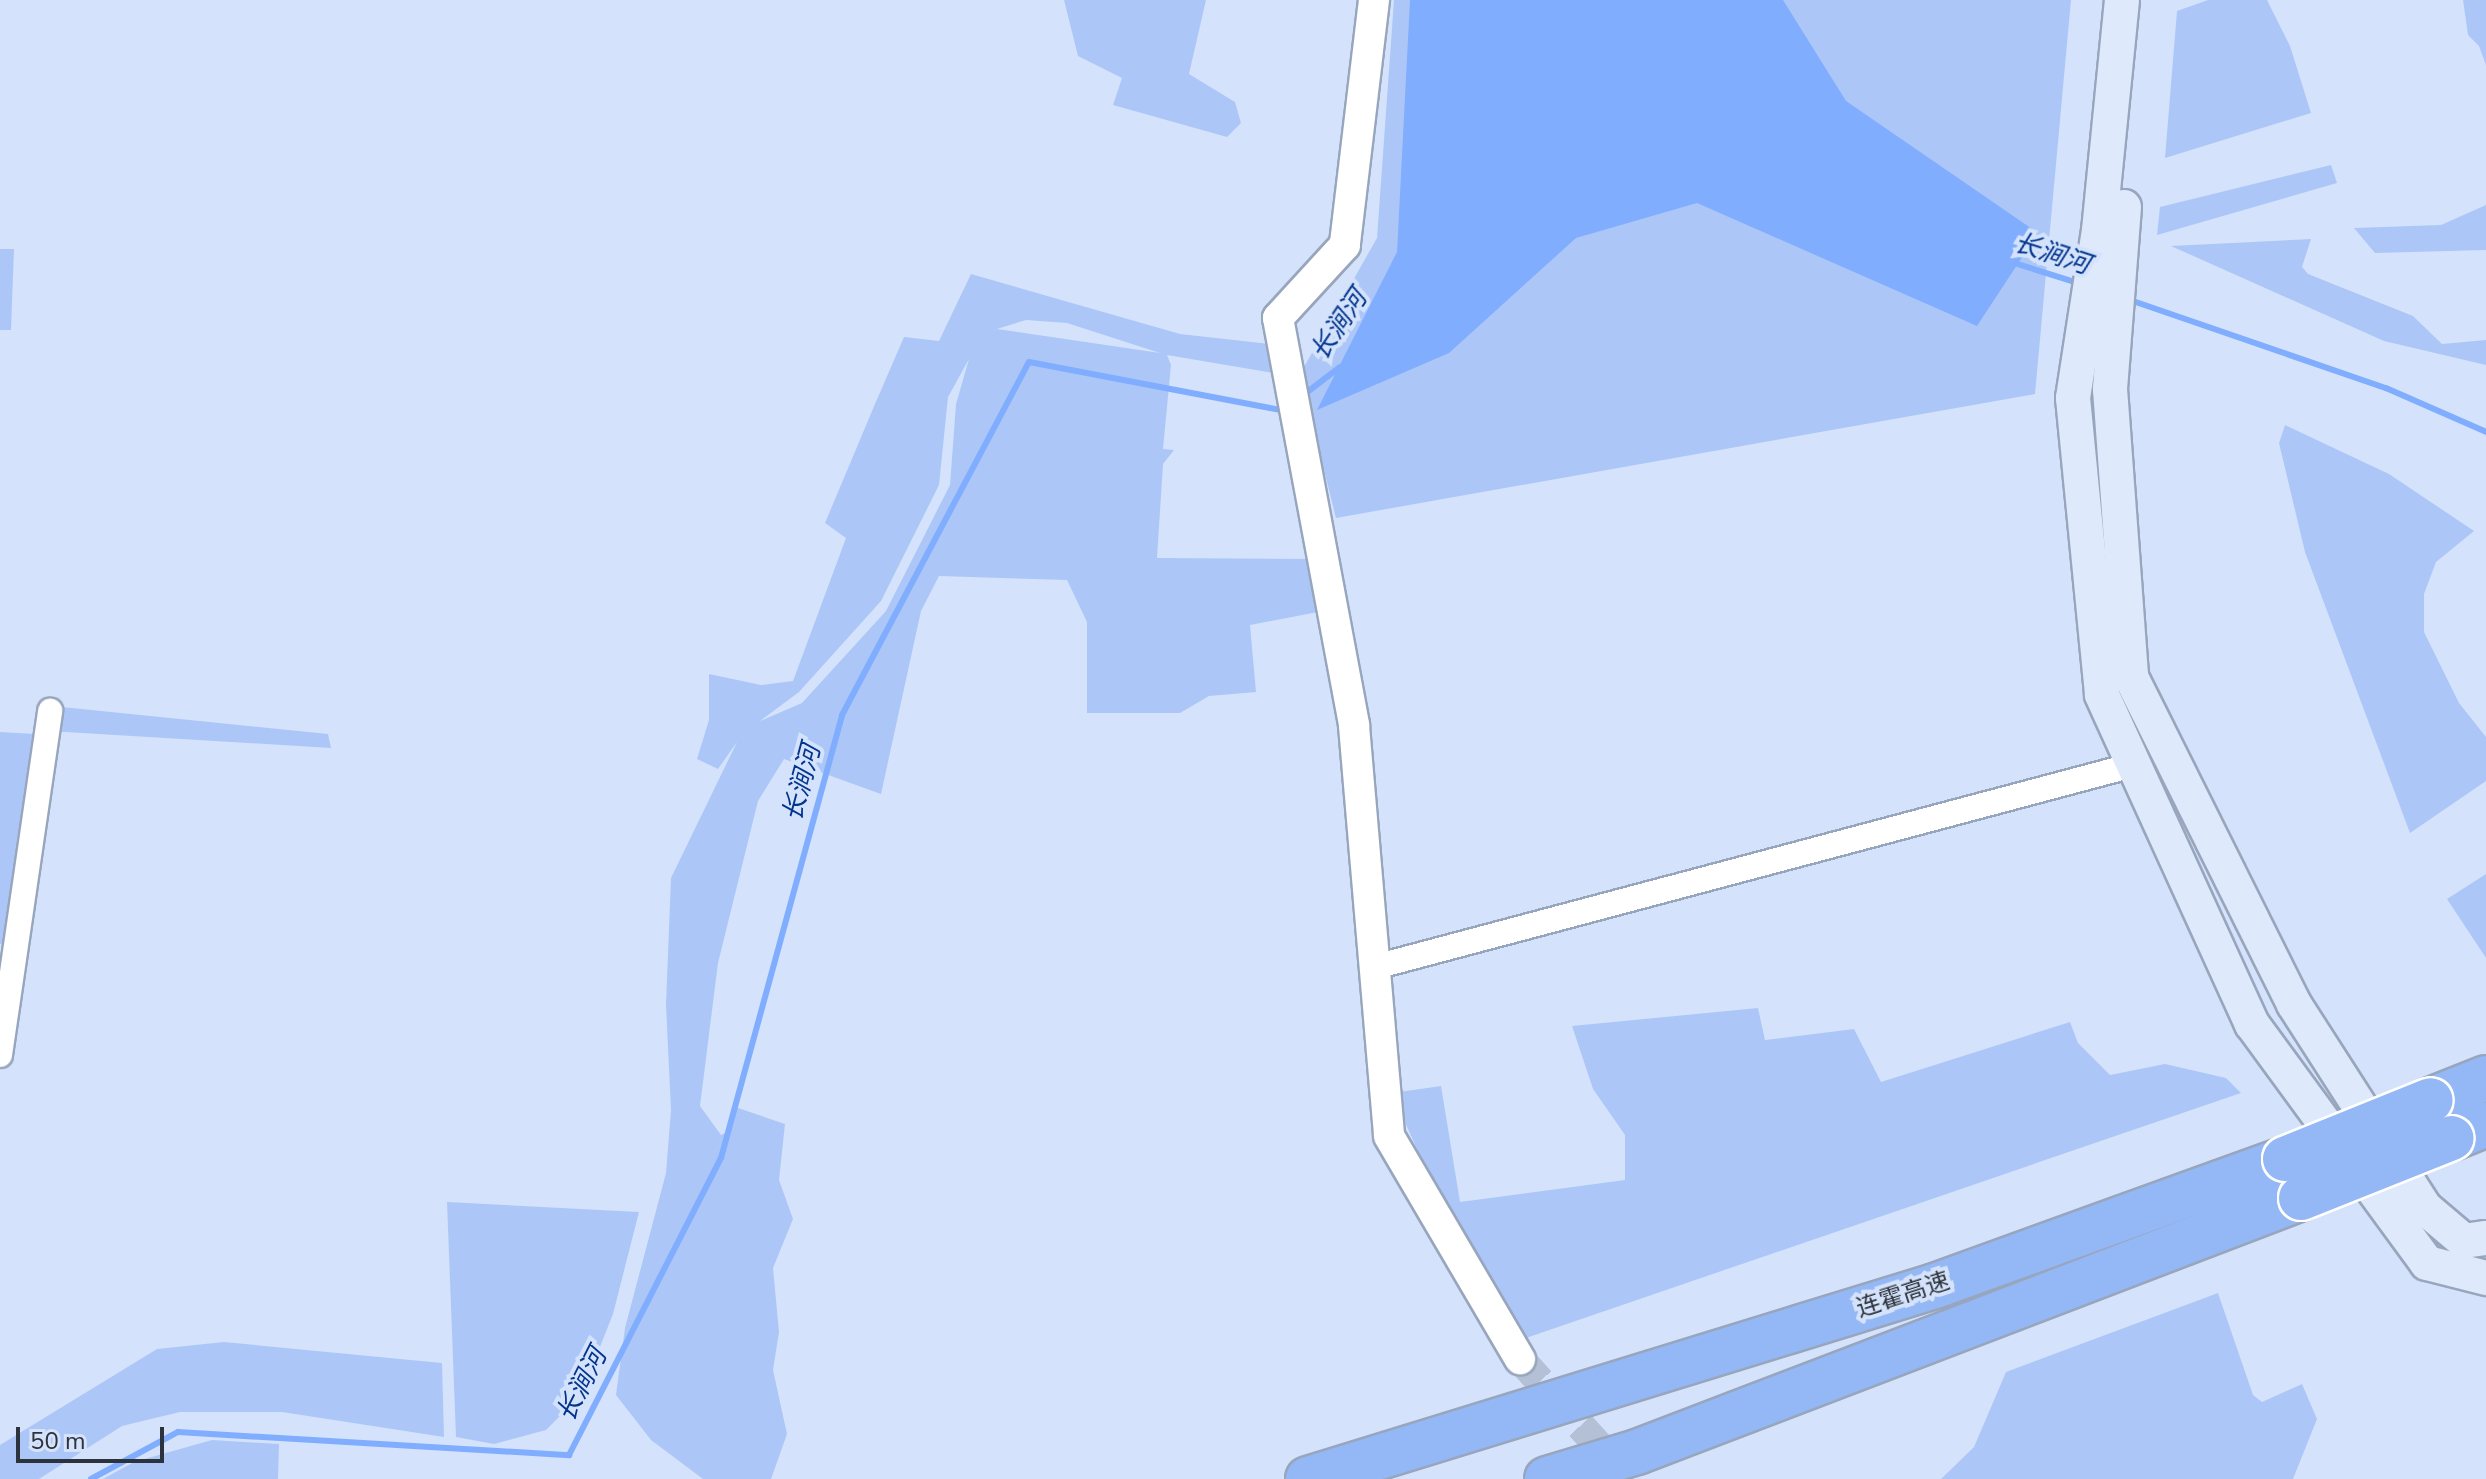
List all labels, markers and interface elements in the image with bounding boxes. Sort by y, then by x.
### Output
water label: 长涧河 [2010,227,2094,281]
water label: 长涧河 [1304,284,1374,366]
water label: 长涧河 [777,741,827,825]
street label: 连霍高速 [1853,1266,1953,1324]
water label: 长涧河 [550,1343,614,1427]
scale bar [20,1411,168,1461]
text: 50 m [30,1425,86,1457]

